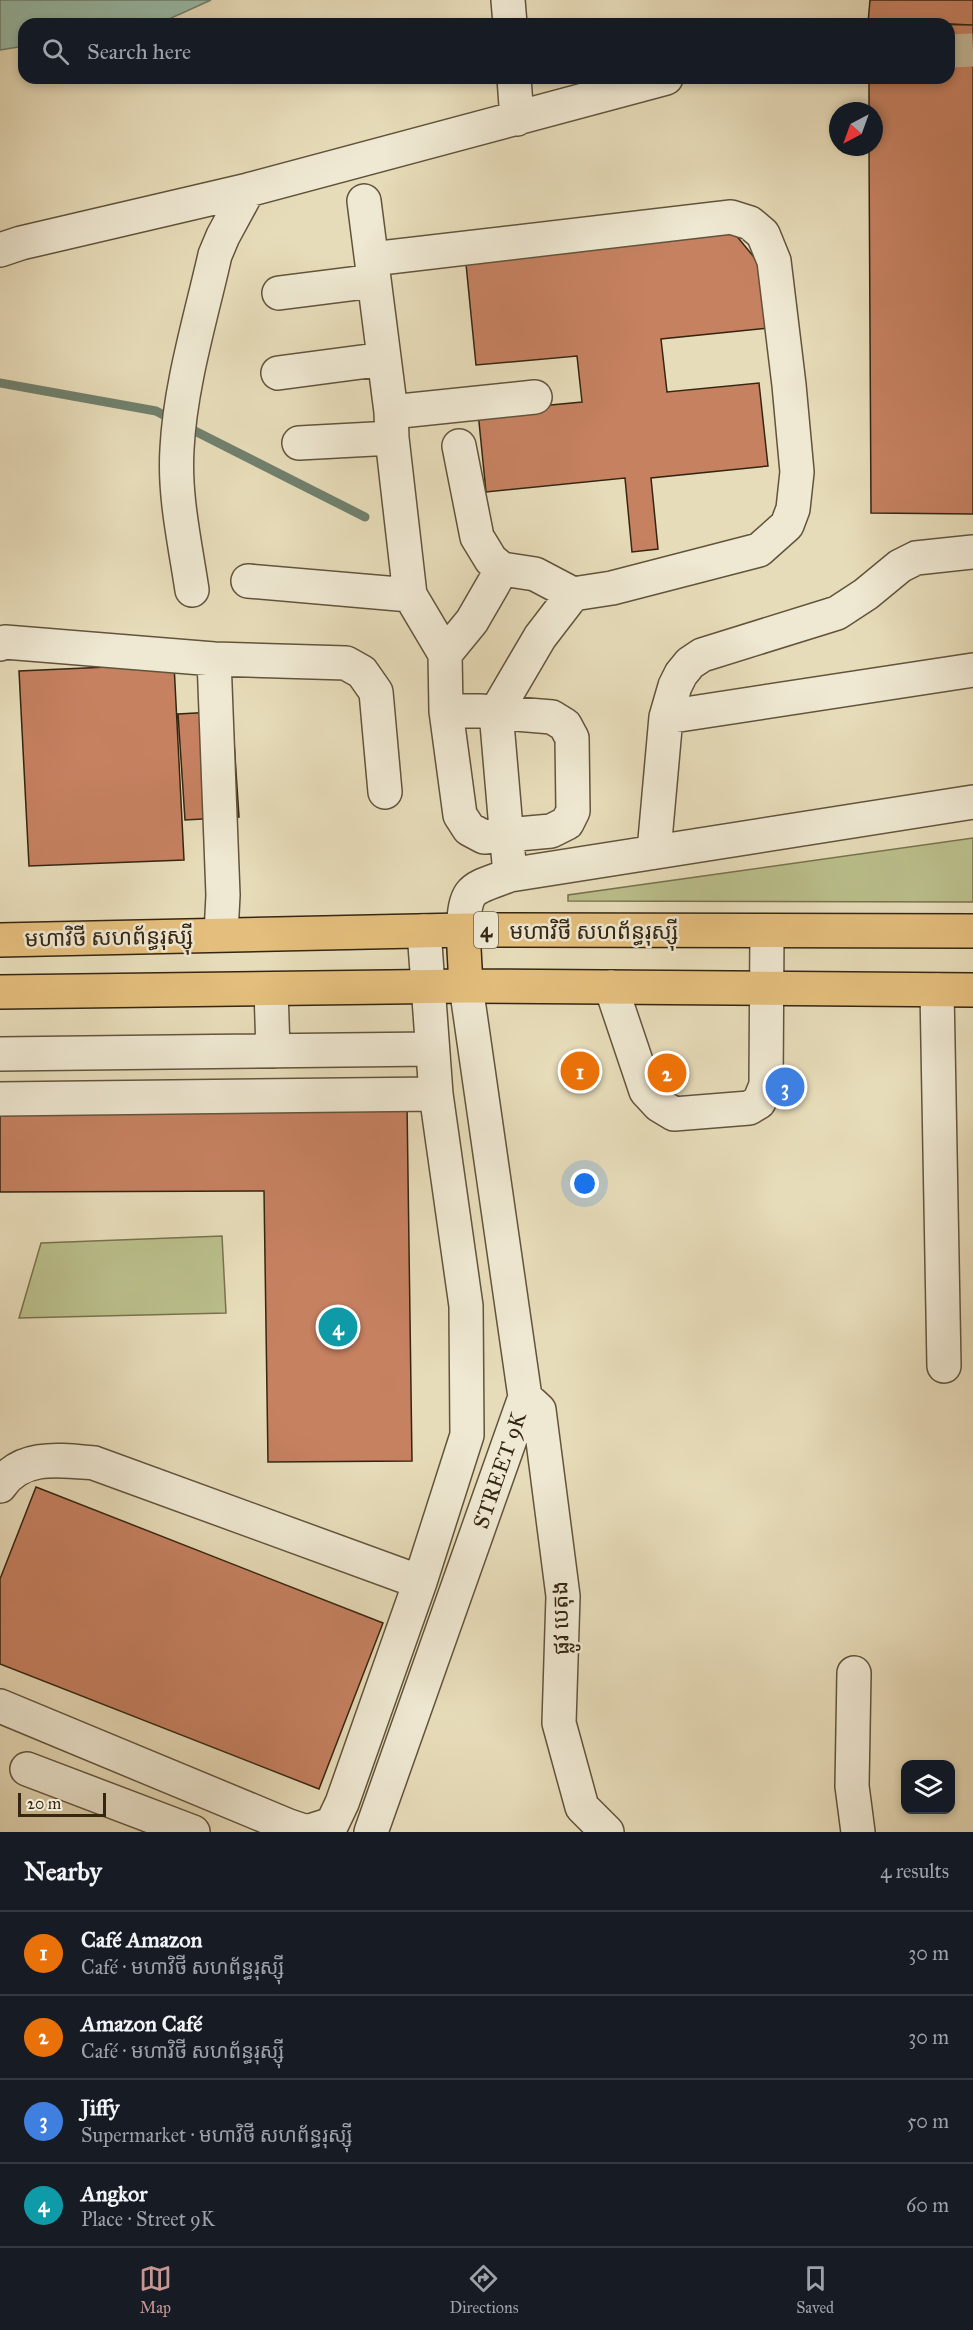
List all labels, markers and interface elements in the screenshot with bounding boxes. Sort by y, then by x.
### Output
search box [18,18,955,84]
icon: search [39,35,72,68]
text: Search here [87,38,191,65]
north arrow [829,102,883,156]
road number: 4 [474,912,498,948]
street label: មហាវិថី សហព័ន្ធរុស្ស៊ី [510,918,678,951]
street label: មហាវិថី សហព័ន្ធរុស្ស៊ី [24,923,194,958]
pin: 1 [560,1048,600,1094]
pin: 2 [648,1050,686,1096]
pin: 3 [766,1064,804,1110]
your location [570,1169,599,1198]
pin: 4 [318,1304,358,1350]
street label: STREET 9K [467,1407,533,1532]
street label: ផ្លូវ បេតុង [546,1581,581,1655]
map controls [901,1760,955,1814]
button: layers [901,1760,955,1814]
scale bar [18,1790,106,1818]
text: 20 m [27,1794,61,1813]
text: Nearby [24,1855,102,1887]
text: 4 results [880,1859,949,1883]
text: Café Amazon [81,1926,202,1953]
text: 1 [40,1941,47,1965]
text: 30 m [908,1941,949,1965]
text: Café · មហាវិថី សហព័ន្ធរុស្ស៊ី [81,1955,284,1979]
text: Amazon Café [81,2010,202,2037]
text: 2 [39,2025,48,2049]
text: 30 m [908,2025,949,2049]
text: Café · មហាវិថី សហព័ន្ធរុស្ស៊ី [81,2039,284,2063]
text: Jiffy [81,2094,119,2121]
text: 3 [40,2109,48,2133]
text: 50 m [907,2109,949,2133]
text: Supermarket · មហាវិថី សហព័ន្ធរុស្ស៊ី [81,2123,353,2147]
text: Angkor [81,2180,147,2207]
text: 4 [38,2193,49,2217]
text: 60 m [906,2193,949,2217]
text: Place · Street 9K [81,2207,215,2231]
tab: Map [139,2262,172,2317]
tab: Directions [450,2262,518,2317]
tab: Saved [796,2262,834,2317]

